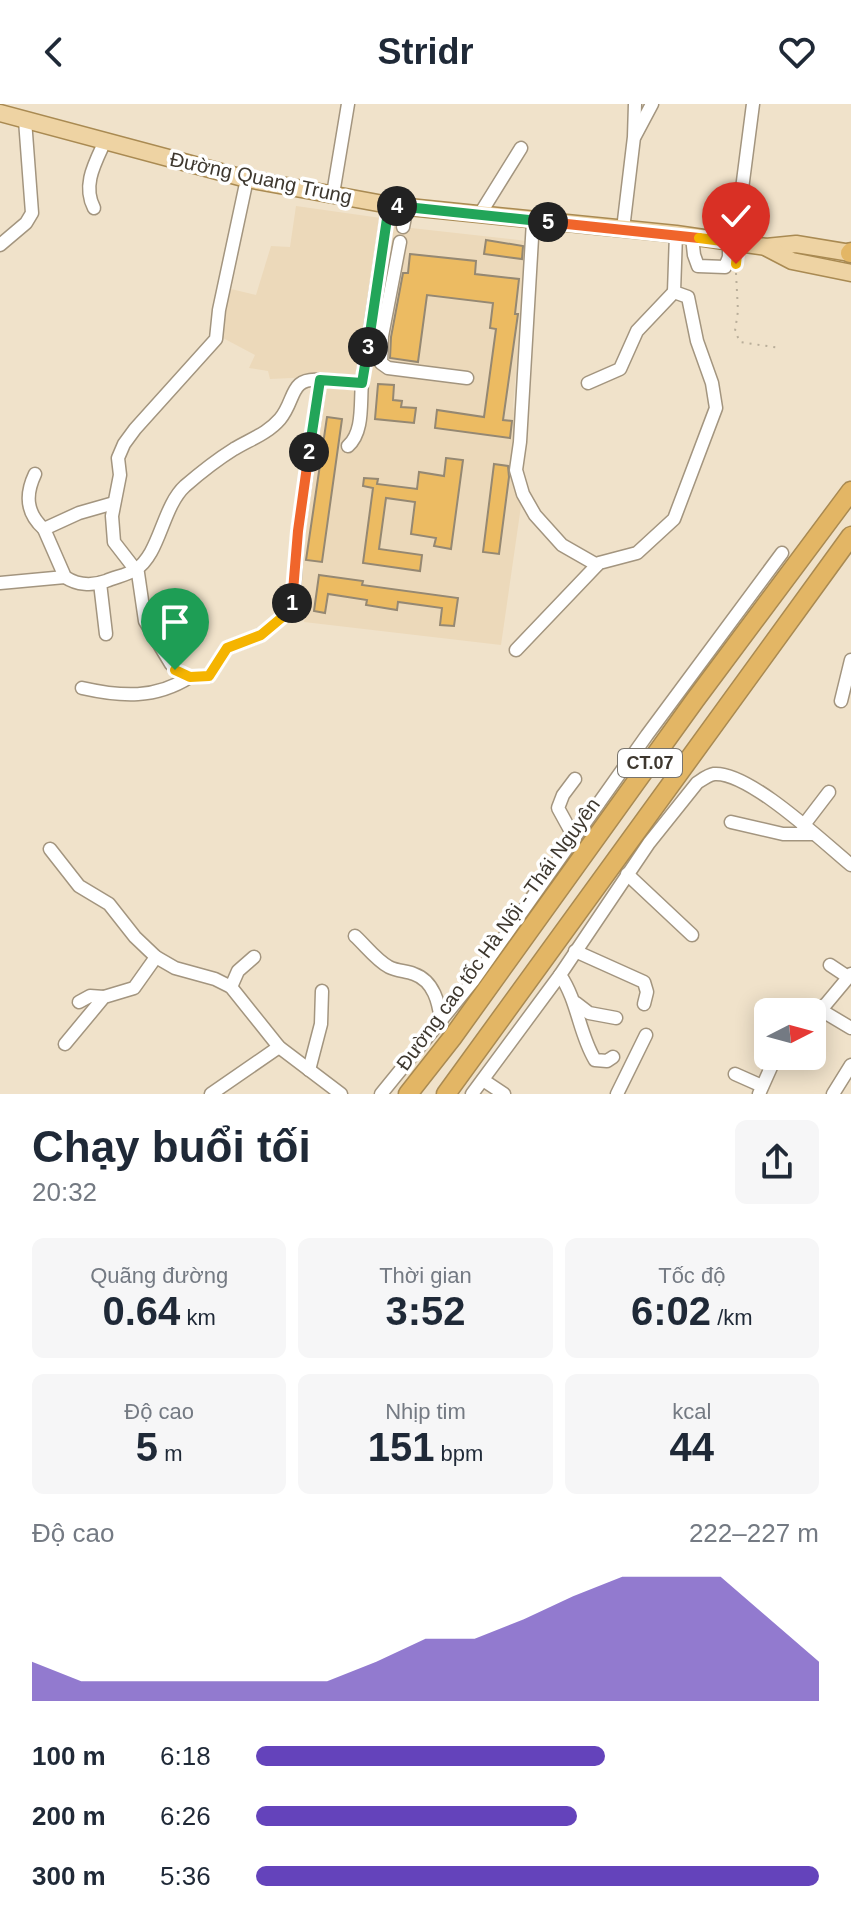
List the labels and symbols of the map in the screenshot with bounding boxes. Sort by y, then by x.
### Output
street label: Đường Quang Trung [168,148,354,208]
pin [702,182,770,264]
pin: 4 [377,186,417,226]
pin: 5 [528,202,568,242]
pin: 3 [348,327,388,367]
pin: 2 [289,432,329,472]
pin: 1 [272,583,312,623]
pin [141,588,209,670]
road number: CT.07 [618,749,682,777]
street label: Đường cao tốc Hà Nội - Thái Nguyên [392,794,604,1074]
north arrow [754,998,826,1070]

